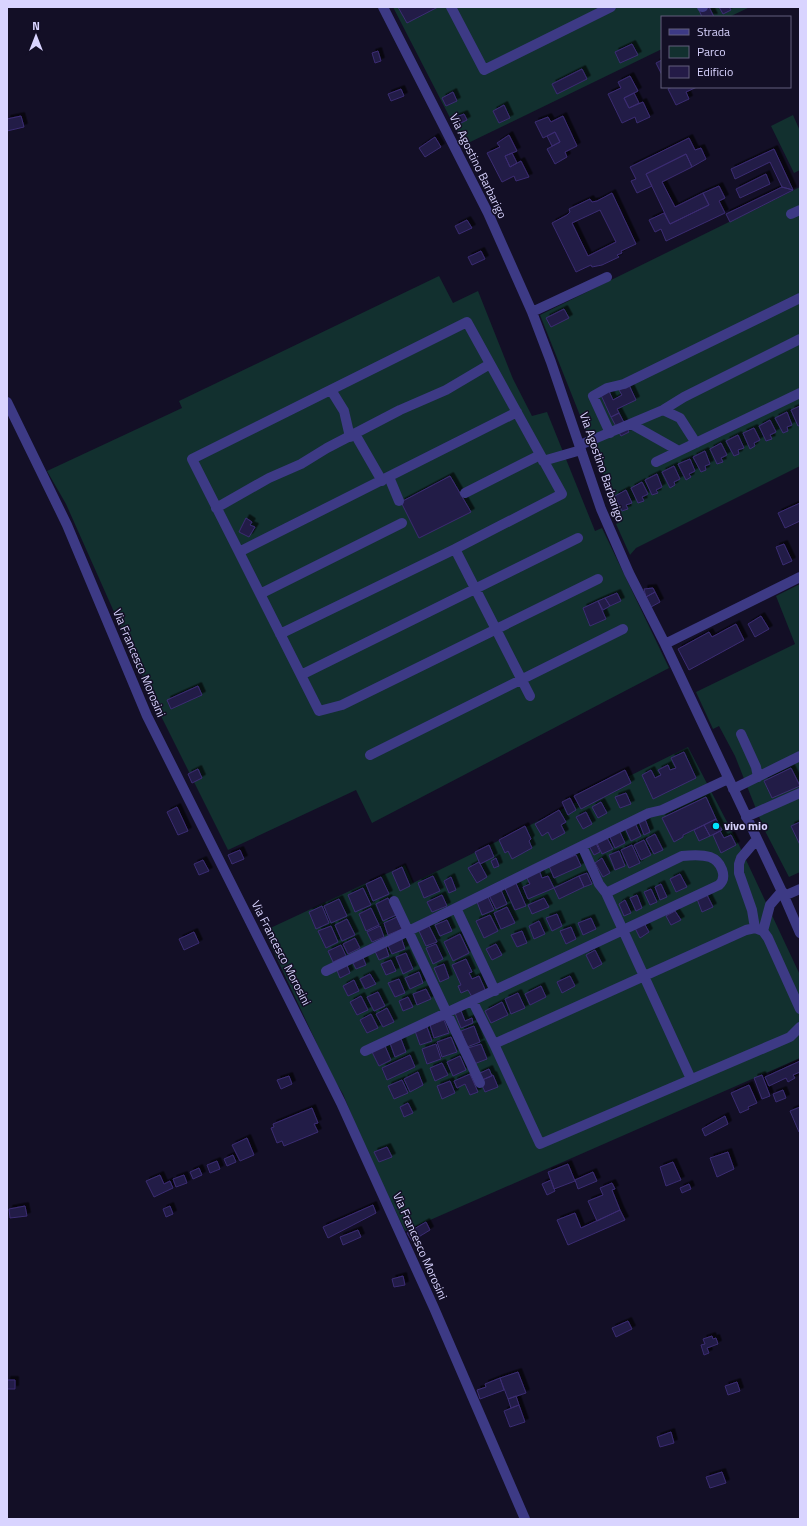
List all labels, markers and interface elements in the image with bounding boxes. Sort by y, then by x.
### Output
north arrow [16,16,56,56]
legend [661,16,791,88]
text: N [32,18,40,34]
text: Strada [697,22,730,41]
text: Parco [697,42,726,61]
text: Edificio [697,62,733,81]
street label: Via Agostino Barbarigo [445,110,512,222]
street label: Via Agostino Barbarigo [575,409,630,524]
street label: Via Francesco Morosini [108,606,171,720]
place label: vivo mio [724,816,768,835]
marker: vivo mio [711,821,721,831]
street label: Via Francesco Morosini [247,897,316,1009]
street label: Via Francesco Morosini [388,1189,453,1303]

